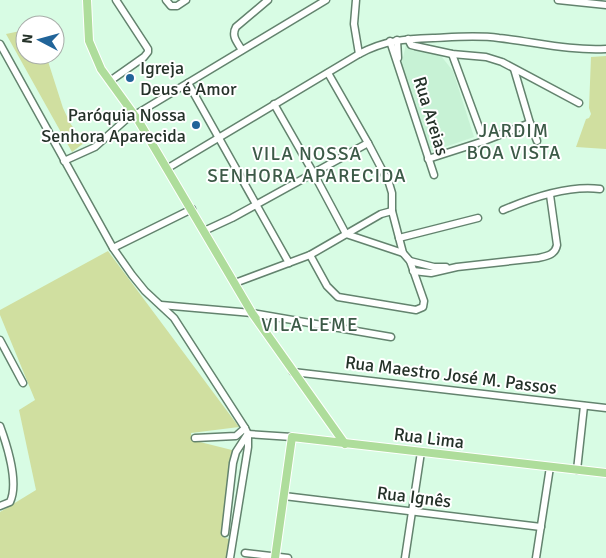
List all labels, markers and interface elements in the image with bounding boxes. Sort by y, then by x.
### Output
north arrow [15,15,65,65]
text: N [19,33,37,44]
place label: Igreja Deus é Amor [140,57,237,100]
marker: Igreja Deus é Amor [124,72,136,84]
street label: Rua Areias [409,74,453,158]
place label: Paróquia Nossa Senhora Aparecida [41,104,186,147]
marker: Paróquia Nossa Senhora Aparecida [190,119,202,131]
district label: JARDIM BOA VISTA [467,119,561,165]
district label: VILA NOSSA SENHORA APARECIDA [207,142,407,188]
district label: VILA LEME [261,313,359,337]
street label: Rua Maestro José M. Passos [344,351,558,399]
street label: Rua Lima [393,423,465,453]
street label: Rua Ignês [376,482,453,512]

